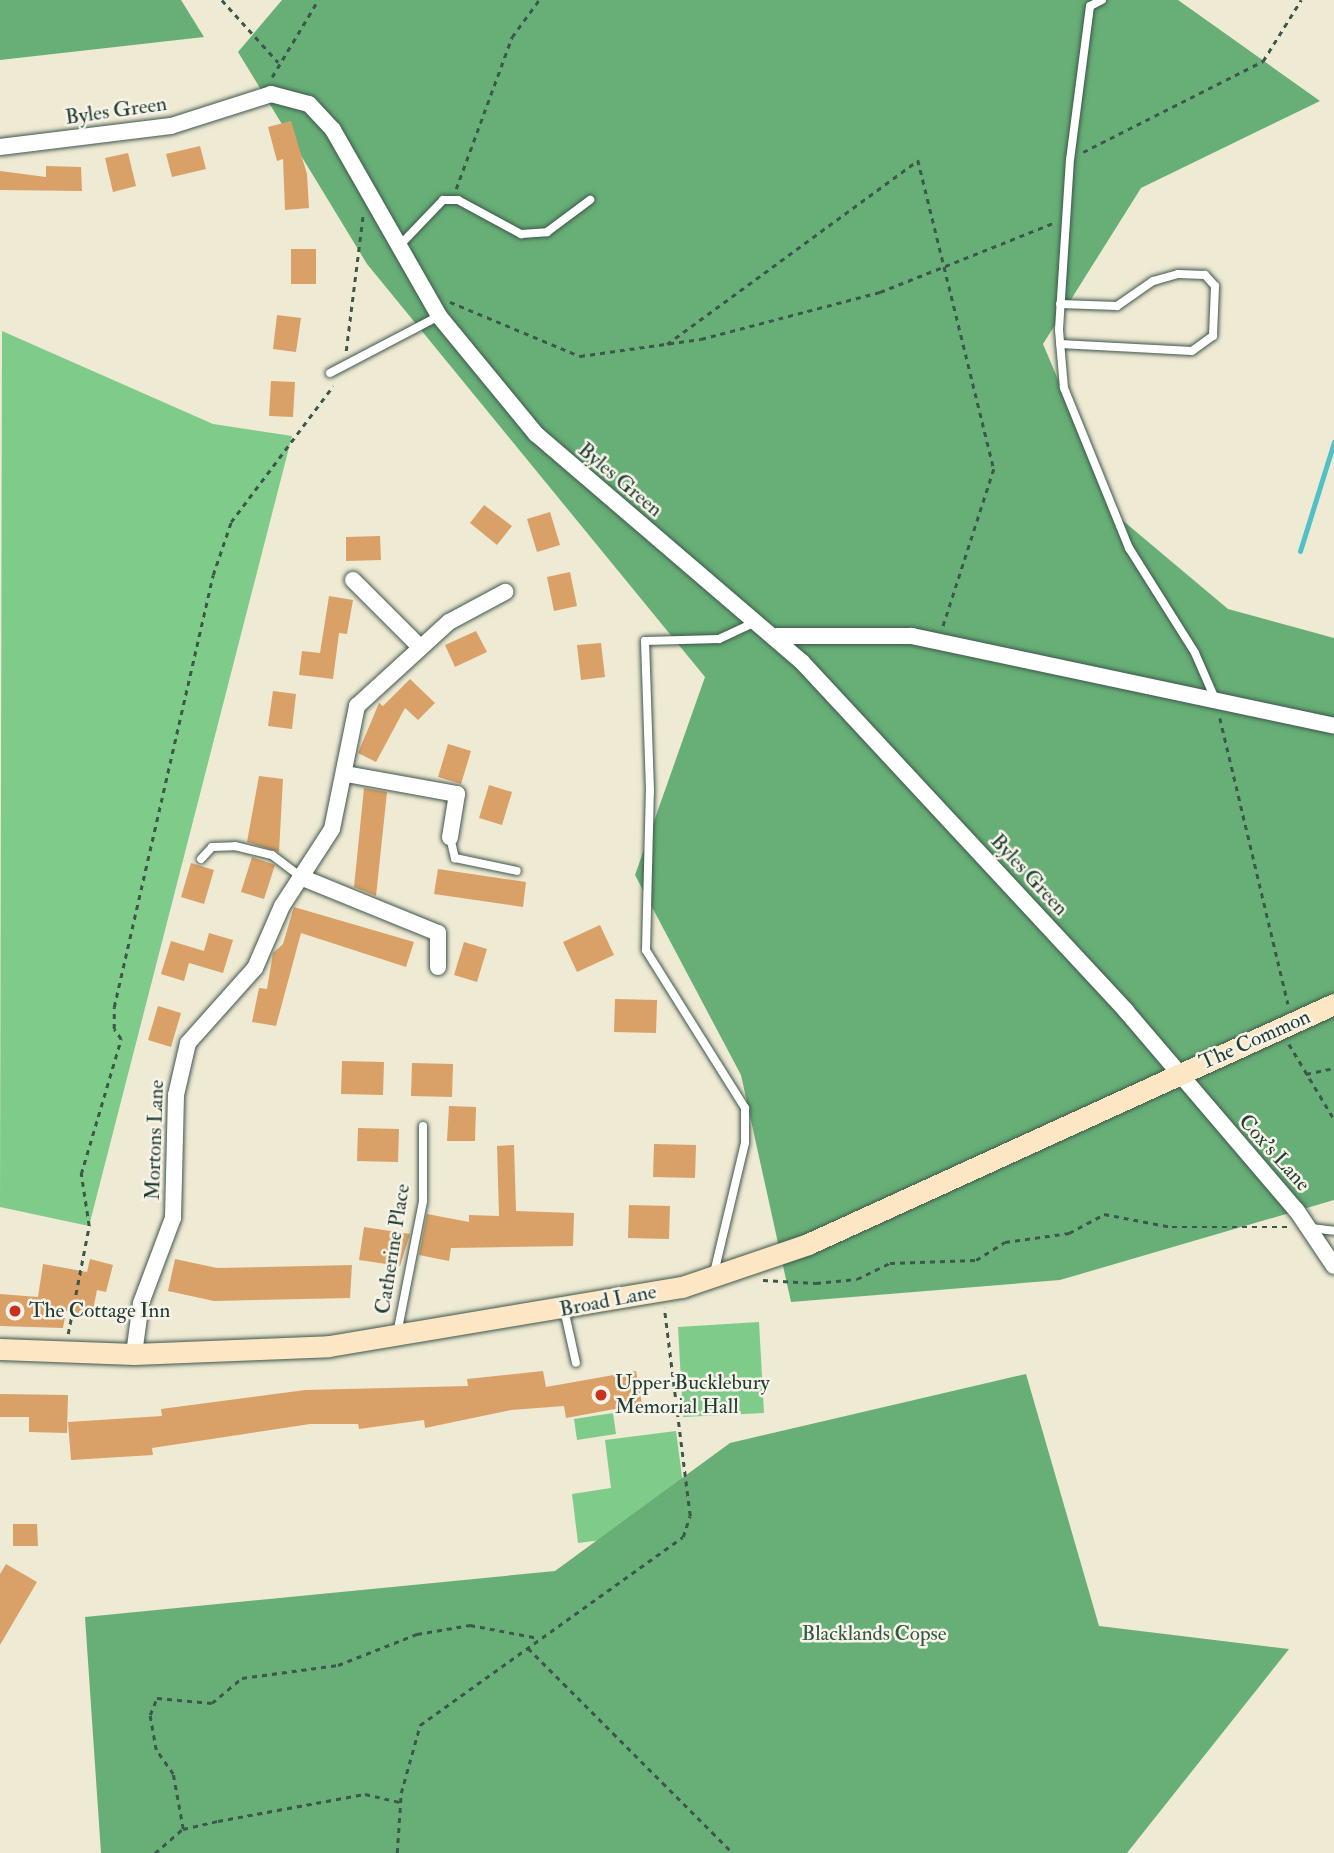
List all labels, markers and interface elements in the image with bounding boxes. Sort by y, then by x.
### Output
street label: Byles Green [64,91,168,131]
street label: Byles Green [573,437,667,523]
street label: Byles Green [985,829,1073,921]
street label: The Common [1196,1004,1314,1076]
street label: Mortons Lane [140,1079,170,1201]
street label: Cox's Lane [1233,1109,1315,1197]
street label: Catherine Place [370,1182,416,1316]
street label: Broad Lane [557,1279,659,1323]
place label: The Cottage Inn [29,1298,170,1324]
marker: The Cottage Inn [7,1303,23,1319]
place label: Upper Bucklebury Memorial Hall [615,1370,770,1420]
marker: Upper Bucklebury Memorial Hall [593,1387,609,1403]
park label: Blacklands Copse [801,1621,947,1647]

